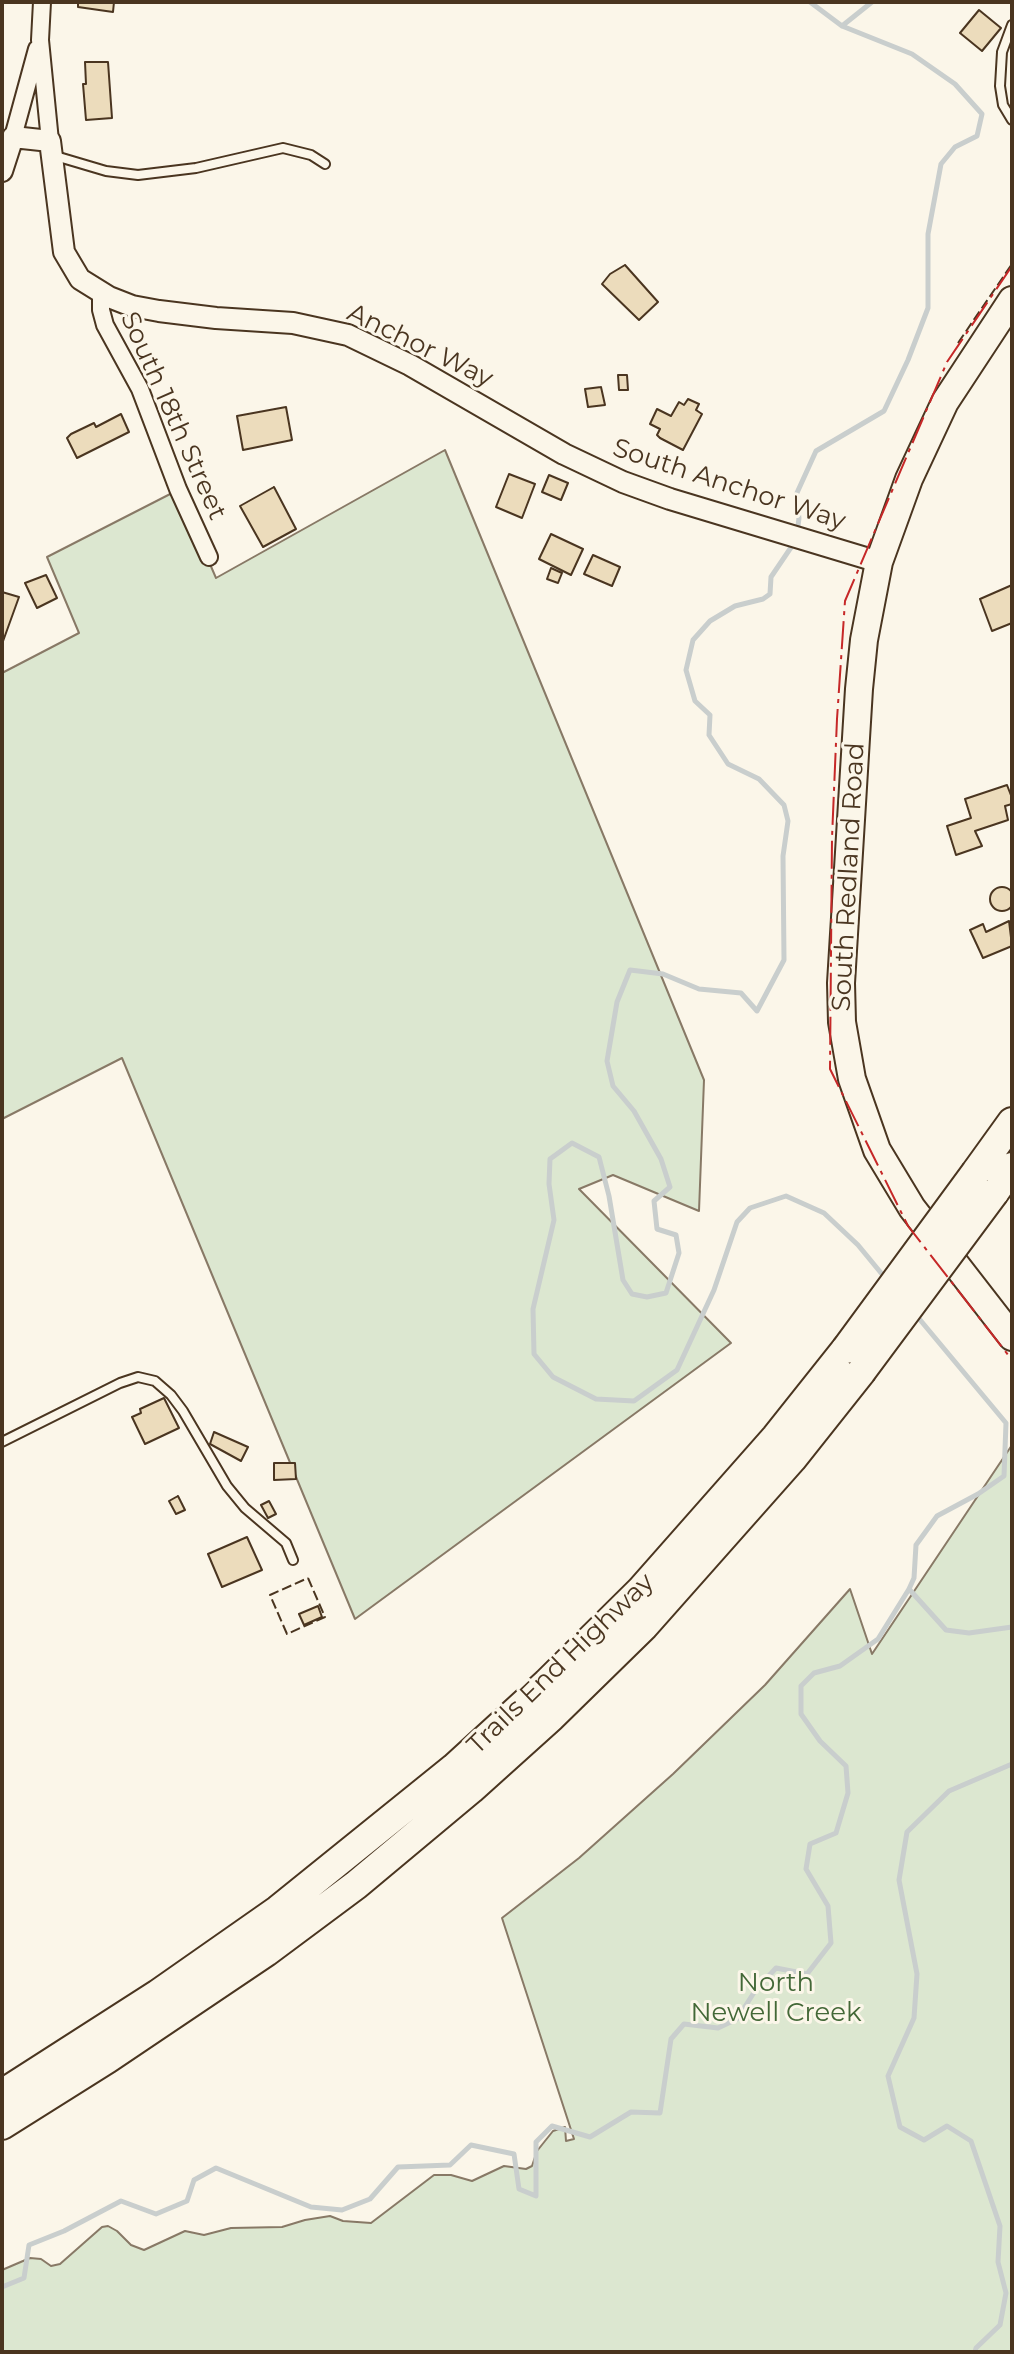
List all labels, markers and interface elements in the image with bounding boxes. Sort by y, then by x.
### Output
street label: Anchor Way [342,297,498,395]
street label: South 18th Street [113,307,233,525]
street label: South Anchor Way [609,433,849,537]
street label: South Redland Road [826,742,872,1012]
street label: Trails End Highway [461,1567,661,1761]
park label: North Newell Creek [690,1967,862,2028]

